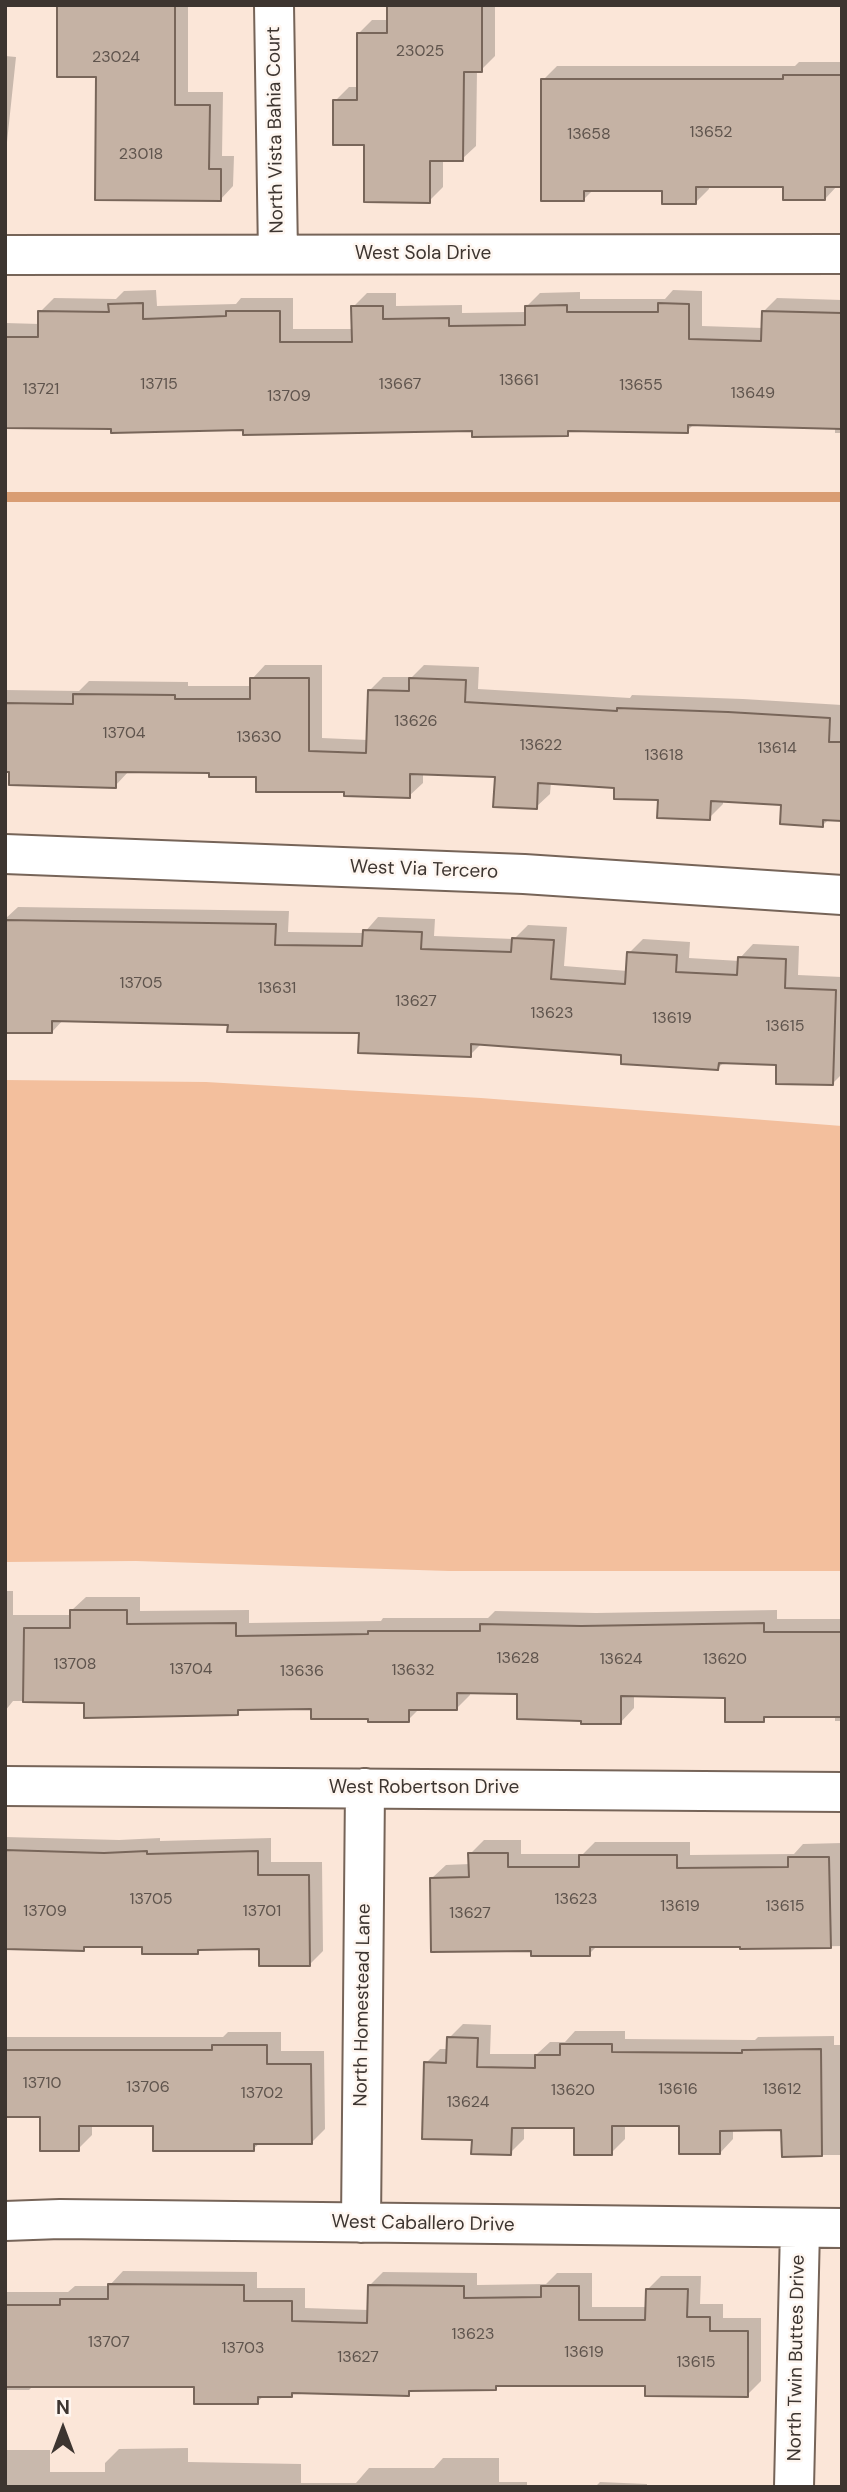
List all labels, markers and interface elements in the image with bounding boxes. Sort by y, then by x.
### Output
street label: North Vista Bahia Court [263,26,289,234]
house number: 23025 [396,42,444,62]
house number: 23024 [92,48,140,68]
house number: 13652 [690,123,732,143]
house number: 13658 [567,125,611,145]
house number: 23018 [119,145,163,165]
street label: West Sola Drive [355,243,491,265]
house number: 13661 [499,371,539,391]
house number: 13715 [140,375,178,395]
house number: 13667 [379,375,421,395]
house number: 13655 [619,376,663,396]
house number: 13721 [23,380,59,400]
house number: 13649 [731,384,775,404]
house number: 13709 [267,387,311,407]
house number: 13626 [394,712,438,732]
house number: 13704 [102,724,146,744]
house number: 13630 [237,728,281,748]
house number: 13622 [520,736,562,756]
house number: 13614 [757,739,797,759]
house number: 13618 [644,746,684,766]
street label: West Via Tercero [349,856,499,884]
house number: 13705 [119,974,163,994]
house number: 13631 [258,979,296,999]
house number: 13627 [395,992,437,1012]
house number: 13623 [531,1004,573,1024]
house number: 13619 [652,1009,692,1029]
house number: 13615 [765,1017,805,1037]
house number: 13628 [497,1649,539,1669]
house number: 13624 [600,1650,642,1670]
house number: 13620 [703,1650,747,1670]
house number: 13708 [53,1655,97,1675]
house number: 13704 [169,1660,213,1680]
house number: 13632 [391,1661,435,1681]
house number: 13636 [280,1662,324,1682]
street label: West Robertson Drive [329,1777,519,1799]
house number: 13705 [129,1890,173,1910]
house number: 13623 [555,1890,597,1910]
house number: 13619 [660,1897,700,1917]
house number: 13615 [765,1897,805,1917]
house number: 13709 [23,1902,67,1922]
house number: 13701 [243,1902,281,1922]
street label: North Homestead Lane [350,1903,376,2107]
house number: 13627 [449,1904,491,1924]
house number: 13710 [23,2074,61,2094]
house number: 13706 [126,2078,170,2098]
house number: 13616 [658,2080,698,2100]
house number: 13612 [763,2080,801,2100]
house number: 13620 [551,2081,595,2101]
house number: 13702 [241,2084,283,2104]
house number: 13624 [447,2093,489,2113]
street label: West Caballero Drive [331,2211,515,2237]
street label: North Twin Buttes Drive [784,2254,810,2462]
house number: 13623 [452,2325,494,2345]
house number: 13707 [88,2333,130,2353]
house number: 13703 [222,2339,264,2359]
house number: 13619 [564,2343,604,2363]
house number: 13627 [337,2348,379,2368]
house number: 13615 [676,2353,716,2373]
north arrow [28,2394,98,2464]
text: N [56,2395,70,2420]

